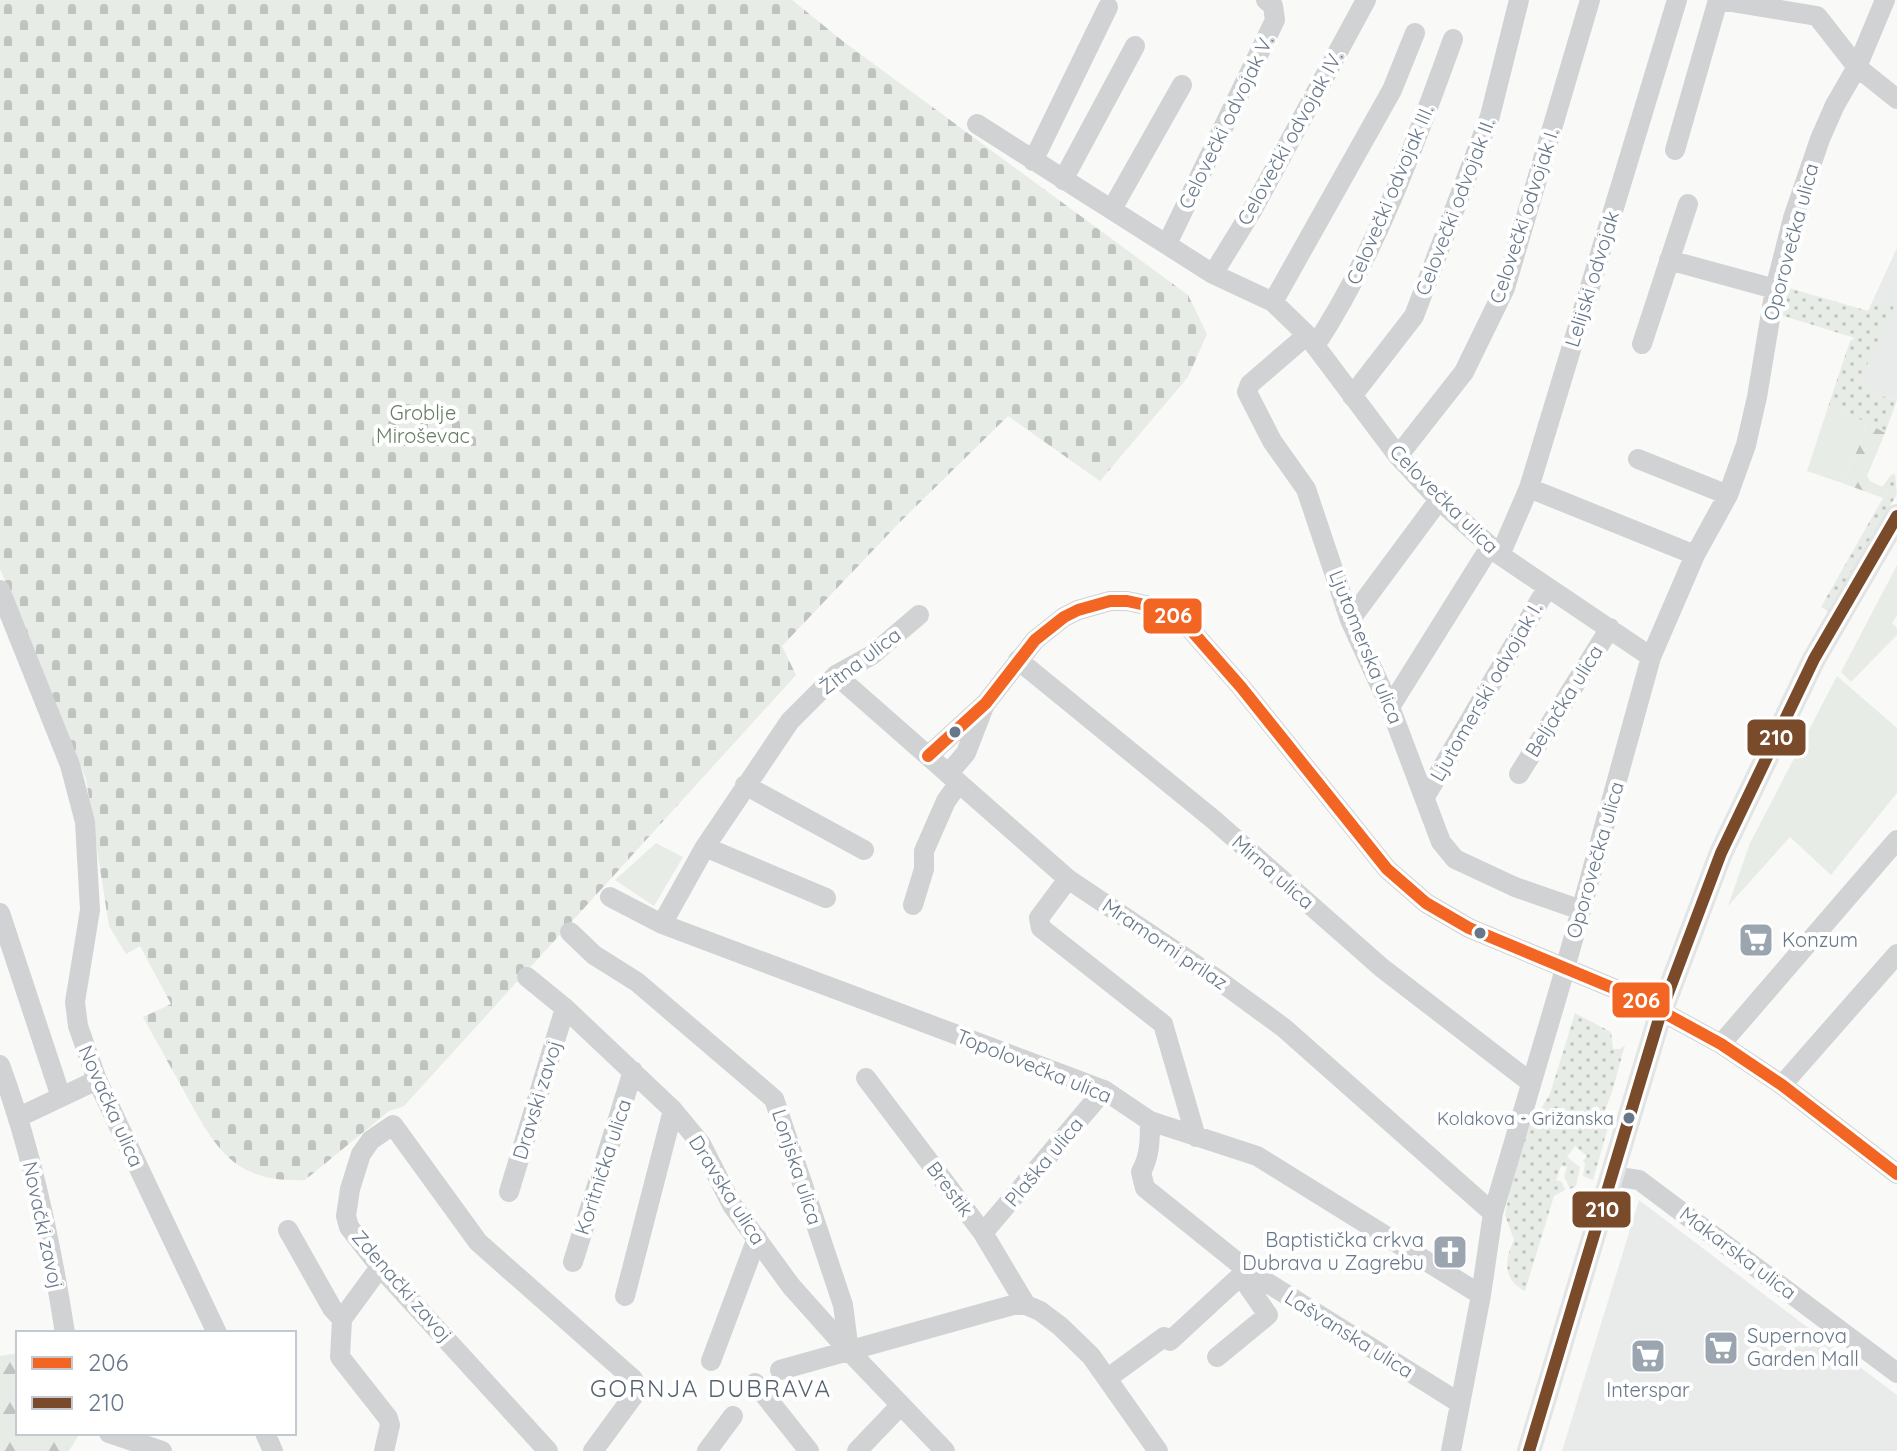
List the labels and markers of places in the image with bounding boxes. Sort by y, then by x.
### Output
unlabelled marker [947,724,963,740]
supermarket icon: Konzum [1737,921,1775,959]
unlabelled marker [1472,925,1488,941]
place label: Konzum [1782,927,1858,952]
place label: Kolakova - Grižanska [1437,1107,1614,1130]
marker: Kolakova - Grižanska [1621,1110,1637,1126]
place label: Baptistička crkva Dubrava u Zagrebu [1242,1227,1424,1275]
church icon: Baptistička crkva Dubrava u Zagrebu [1431,1233,1469,1271]
place label: Supernova Garden Mall [1747,1323,1859,1371]
supermarket icon: Supernova Garden Mall [1702,1329,1740,1367]
supermarket icon: Interspar [1629,1337,1667,1375]
place label: Interspar [1606,1377,1690,1402]

